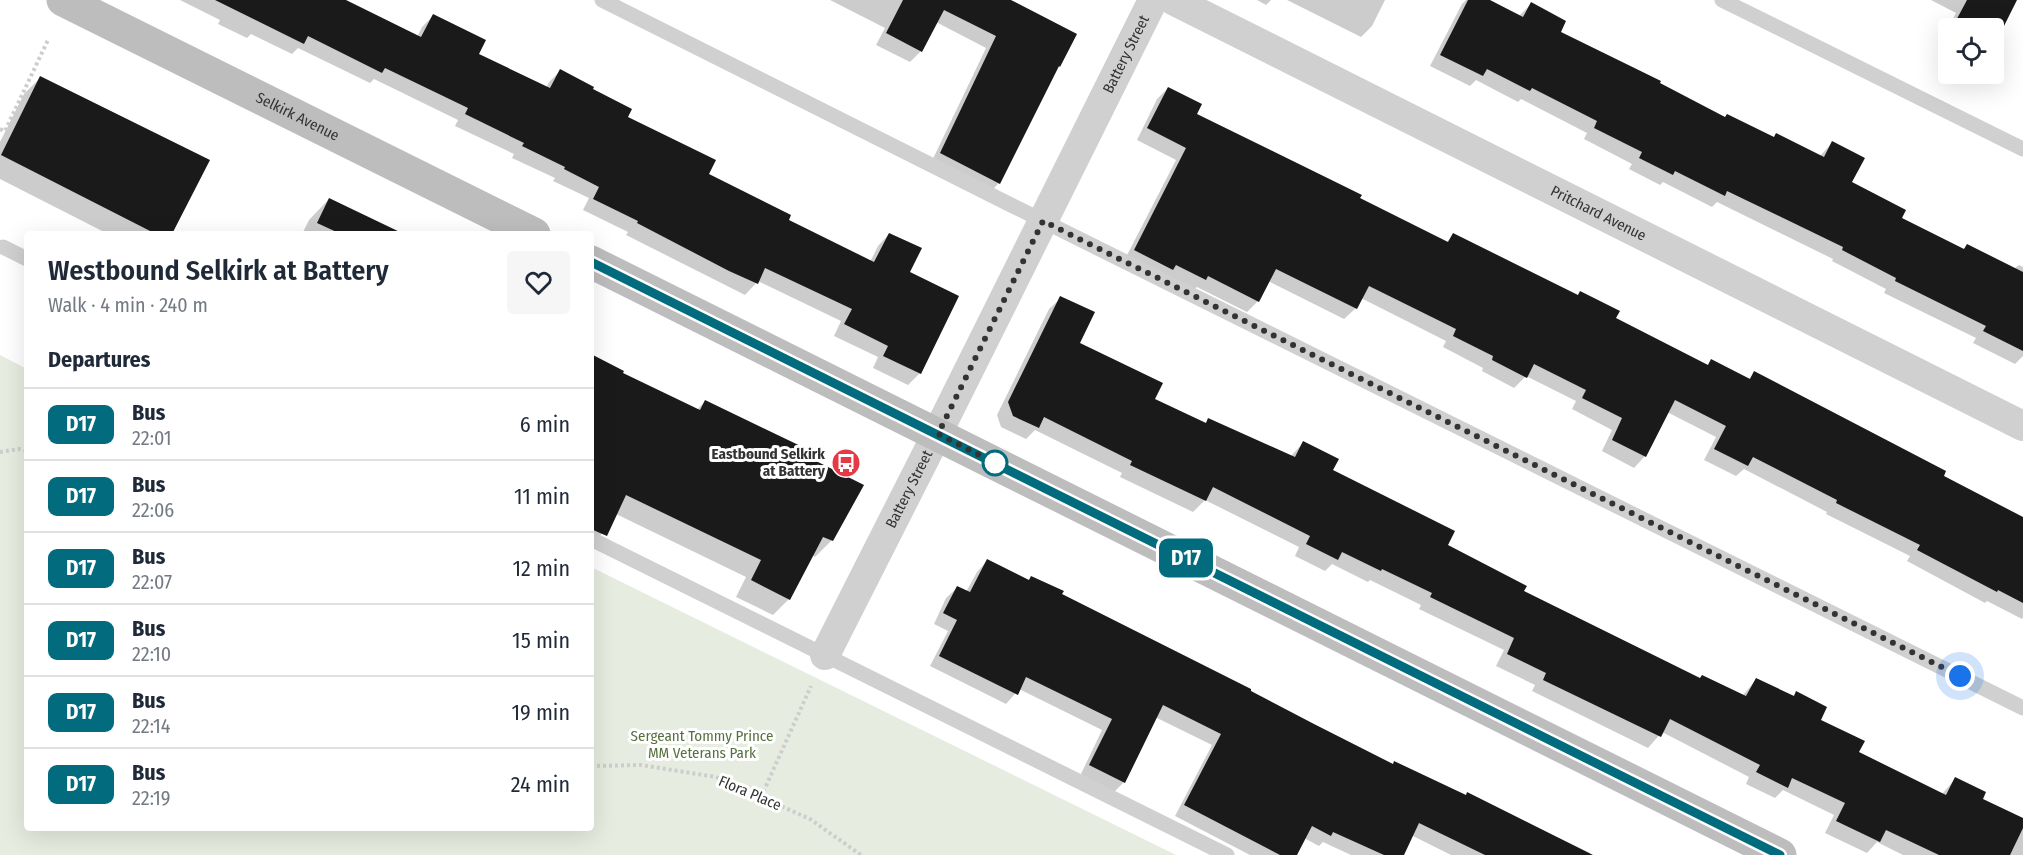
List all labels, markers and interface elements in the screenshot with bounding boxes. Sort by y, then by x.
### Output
street label: Battery Street [1099,12,1153,96]
map controls [1938,18,2004,84]
button: locate [1938,18,2004,84]
street label: Selkirk Avenue [253,88,342,145]
street label: Pritchard Avenue [1548,182,1649,245]
button: heart [507,251,570,314]
text: Westbound Selkirk at Battery [48,254,389,287]
text: Walk · 4 min · 240 m [48,293,208,317]
text: Departures [48,346,150,373]
text: Bus [132,399,165,426]
text: D17 [66,411,96,437]
text: 6 min [520,411,570,438]
text: 22:01 [132,426,172,450]
place label: Eastbound Selkirk at Battery [712,445,826,480]
bus stop icon: Eastbound Selkirk at Battery [830,447,862,479]
street label: Battery Street [882,447,936,531]
unlabelled marker [982,450,1008,476]
text: Bus [132,471,165,498]
text: D17 [66,483,96,509]
text: 11 min [514,483,570,510]
text: 22:06 [132,498,174,522]
line badge: D17 [1152,538,1220,578]
text: Bus [132,543,165,570]
text: D17 [1171,545,1201,571]
text: D17 [66,555,96,581]
text: 12 min [512,555,570,582]
text: 22:07 [132,570,172,594]
text: Bus [132,615,165,642]
text: D17 [66,627,96,653]
text: 15 min [512,627,570,654]
text: 22:10 [132,642,171,666]
your location [1945,661,1975,691]
text: Bus [132,687,165,714]
text: D17 [66,699,96,725]
text: 19 min [512,699,570,726]
text: 22:14 [132,714,171,738]
park label: Sergeant Tommy Prince MM Veterans Park [631,727,773,762]
text: Bus [132,759,165,786]
text: D17 [66,771,96,797]
text: 24 min [511,771,570,798]
street label: Flora Place [716,772,784,814]
text: 22:19 [132,786,171,810]

